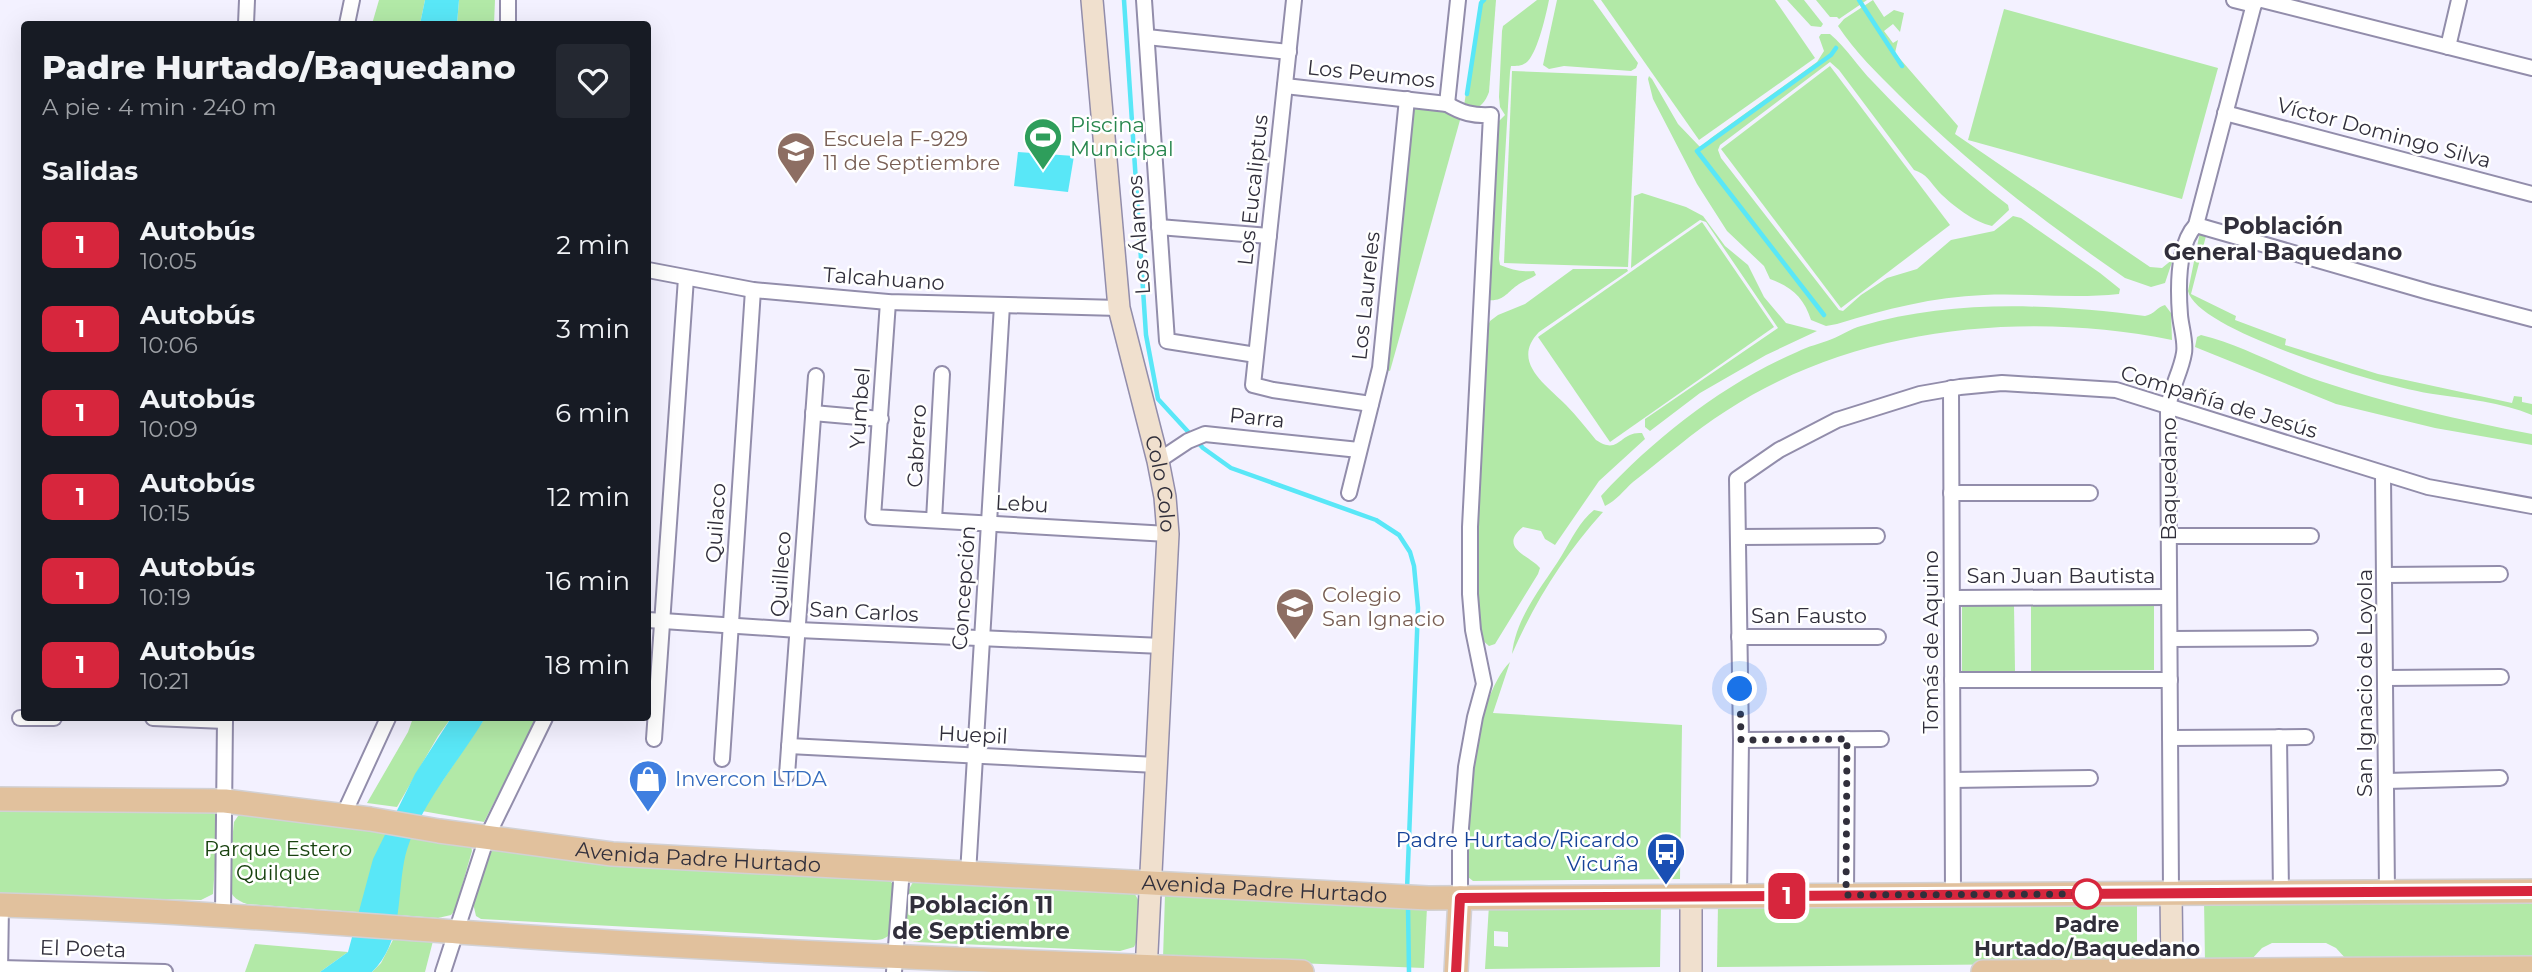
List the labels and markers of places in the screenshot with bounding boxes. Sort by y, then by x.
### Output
place label: Piscina Municipal [1070,112,1174,161]
sports icon: Piscina Municipal [1022,116,1064,171]
place label: Escuela F-929 11 de Septiembre [823,126,1000,175]
school or university icon: Escuela F-929 11 de Septiembre [775,130,817,185]
place label: Colegio San Ignacio [1322,582,1445,631]
school or university icon: Colegio San Ignacio [1274,586,1316,641]
shop icon: Invercon LTDA [627,758,669,813]
place label: Invercon LTDA [675,766,828,791]
place label: Padre Hurtado/Ricardo Vicuña [1396,827,1639,876]
bus stop icon: Padre Hurtado/Ricardo Vicuña [1645,831,1687,886]
marker: Padre Hurtado/Baquedano [2072,879,2102,909]
place label: Padre Hurtado/Baquedano [1974,912,2200,961]

